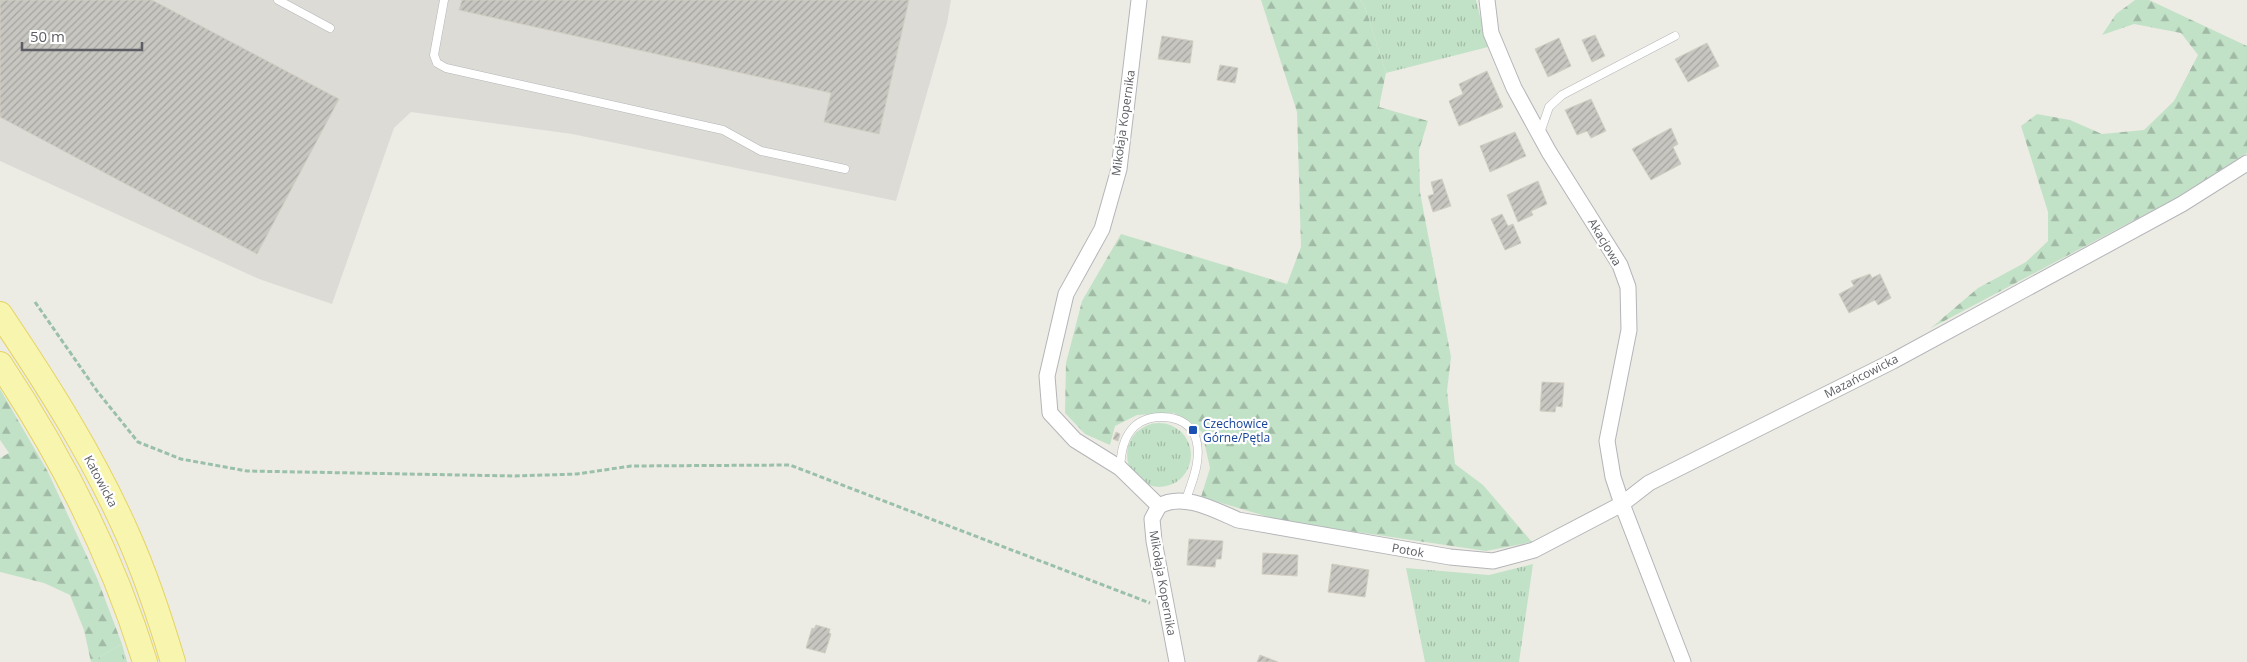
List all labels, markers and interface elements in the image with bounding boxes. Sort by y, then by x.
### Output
scale bar [22,20,142,52]
text: 50 m [30,26,65,46]
street label: Mikołaja Kopernika [1107,69,1139,177]
street label: Akacjowa [1584,215,1626,269]
street label: Mazańcowicka [1821,350,1901,402]
place label: Czechowice Górne/Pętla [1203,415,1270,446]
marker: Czechowice Górne/Pętla [1187,424,1199,436]
street label: Katowicka [80,452,122,510]
street label: Mikołaja Kopernika [1145,529,1181,637]
street label: Potok [1391,539,1426,561]

